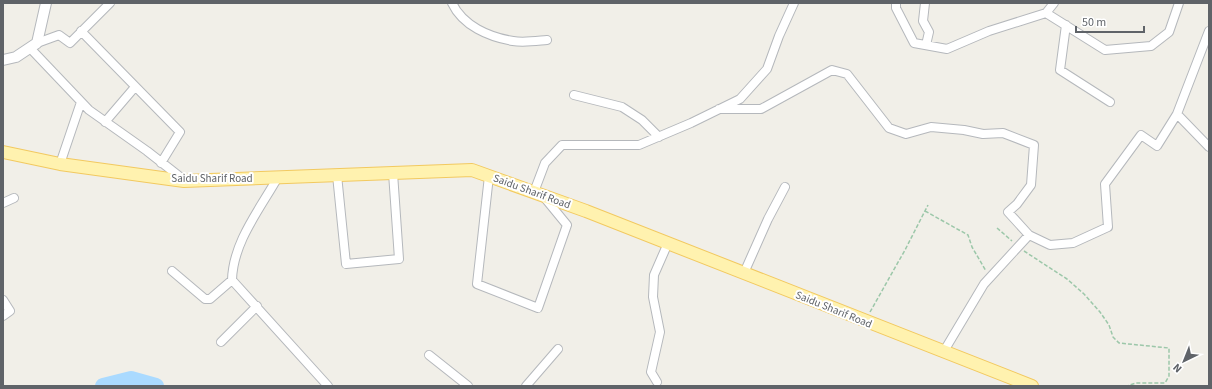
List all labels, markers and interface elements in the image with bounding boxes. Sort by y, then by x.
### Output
scale bar [1076,8,1144,34]
text: 50 m [1082,14,1106,31]
street label: Saidu Sharif Road [171,171,253,186]
street label: Saidu Sharif Road [491,171,573,212]
street label: Saidu Sharif Road [793,287,874,332]
north arrow [1164,341,1204,381]
text: N [1170,360,1185,376]

